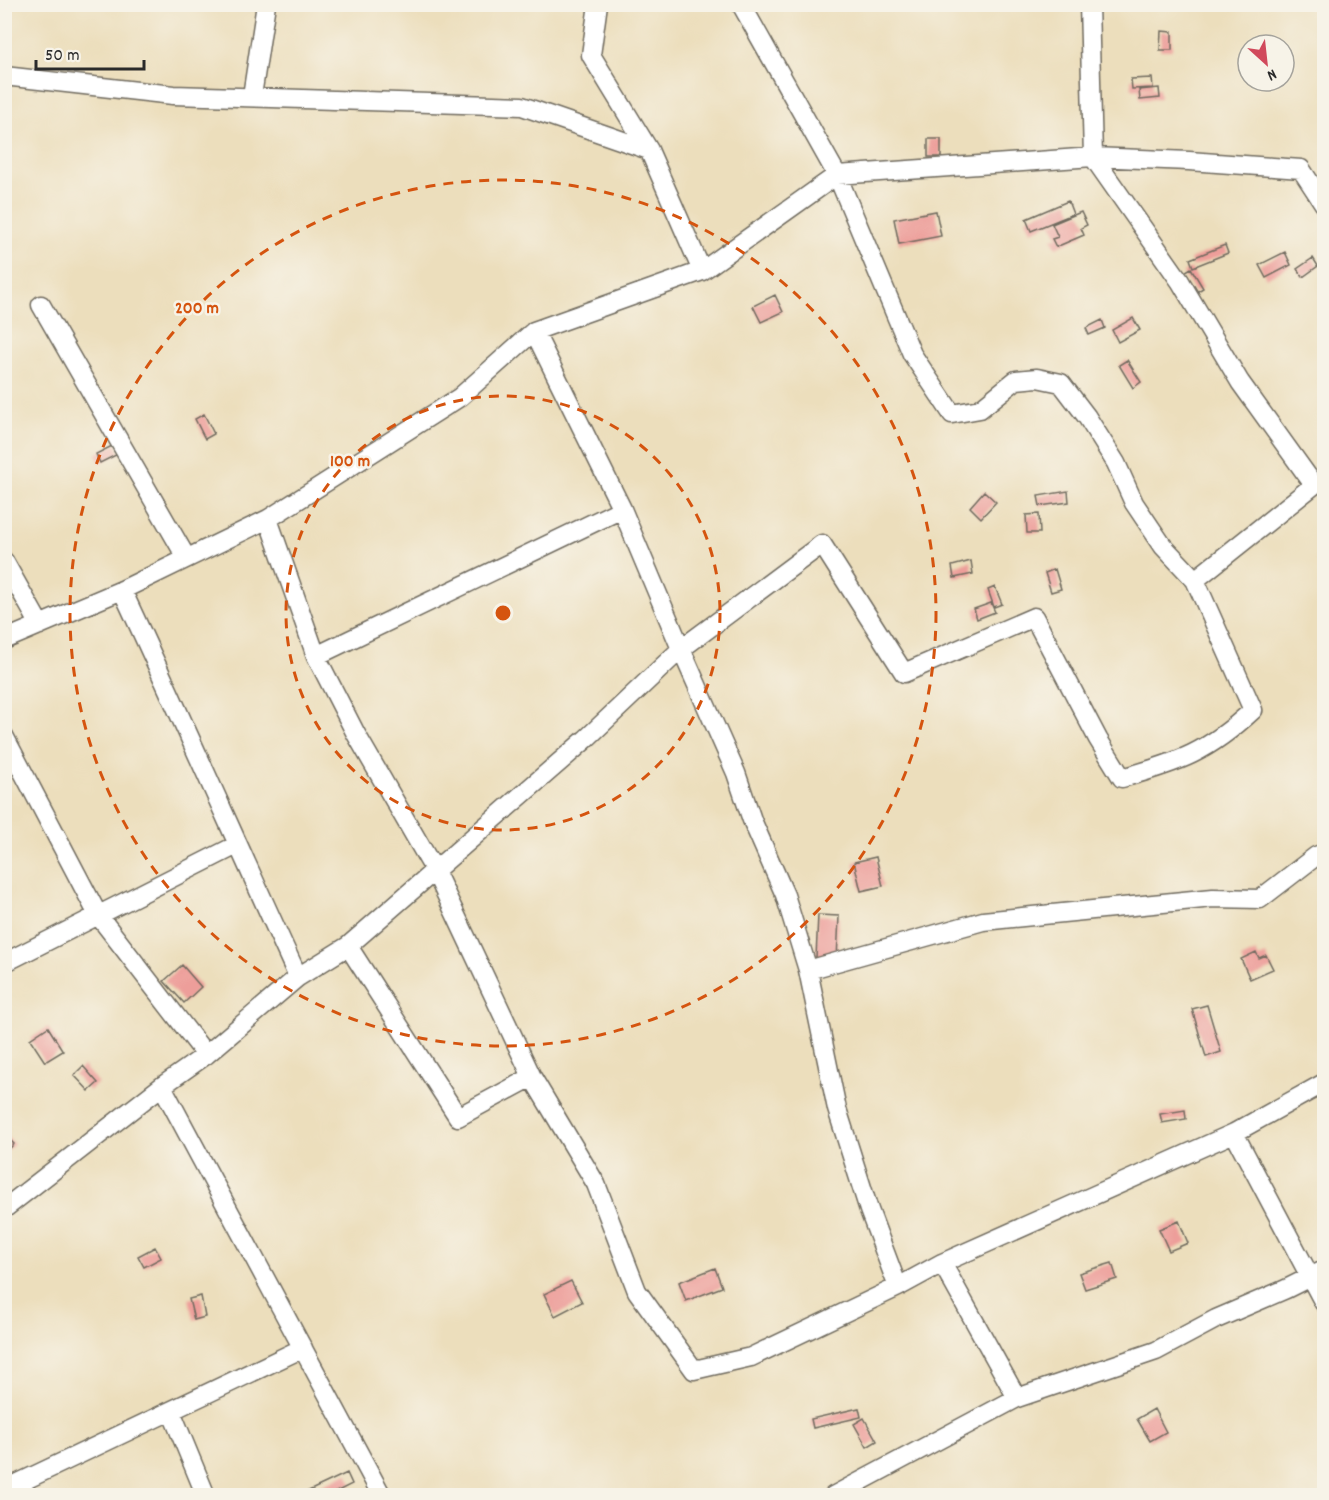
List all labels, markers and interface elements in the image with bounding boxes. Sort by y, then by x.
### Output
scale bar [36,33,144,71]
north arrow [1236,33,1296,93]
text: 50 m [45,44,80,69]
text: N [1263,62,1280,86]
text: 200 m [175,297,219,322]
text: 100 m [330,450,370,475]
centre of rings [493,603,513,623]

